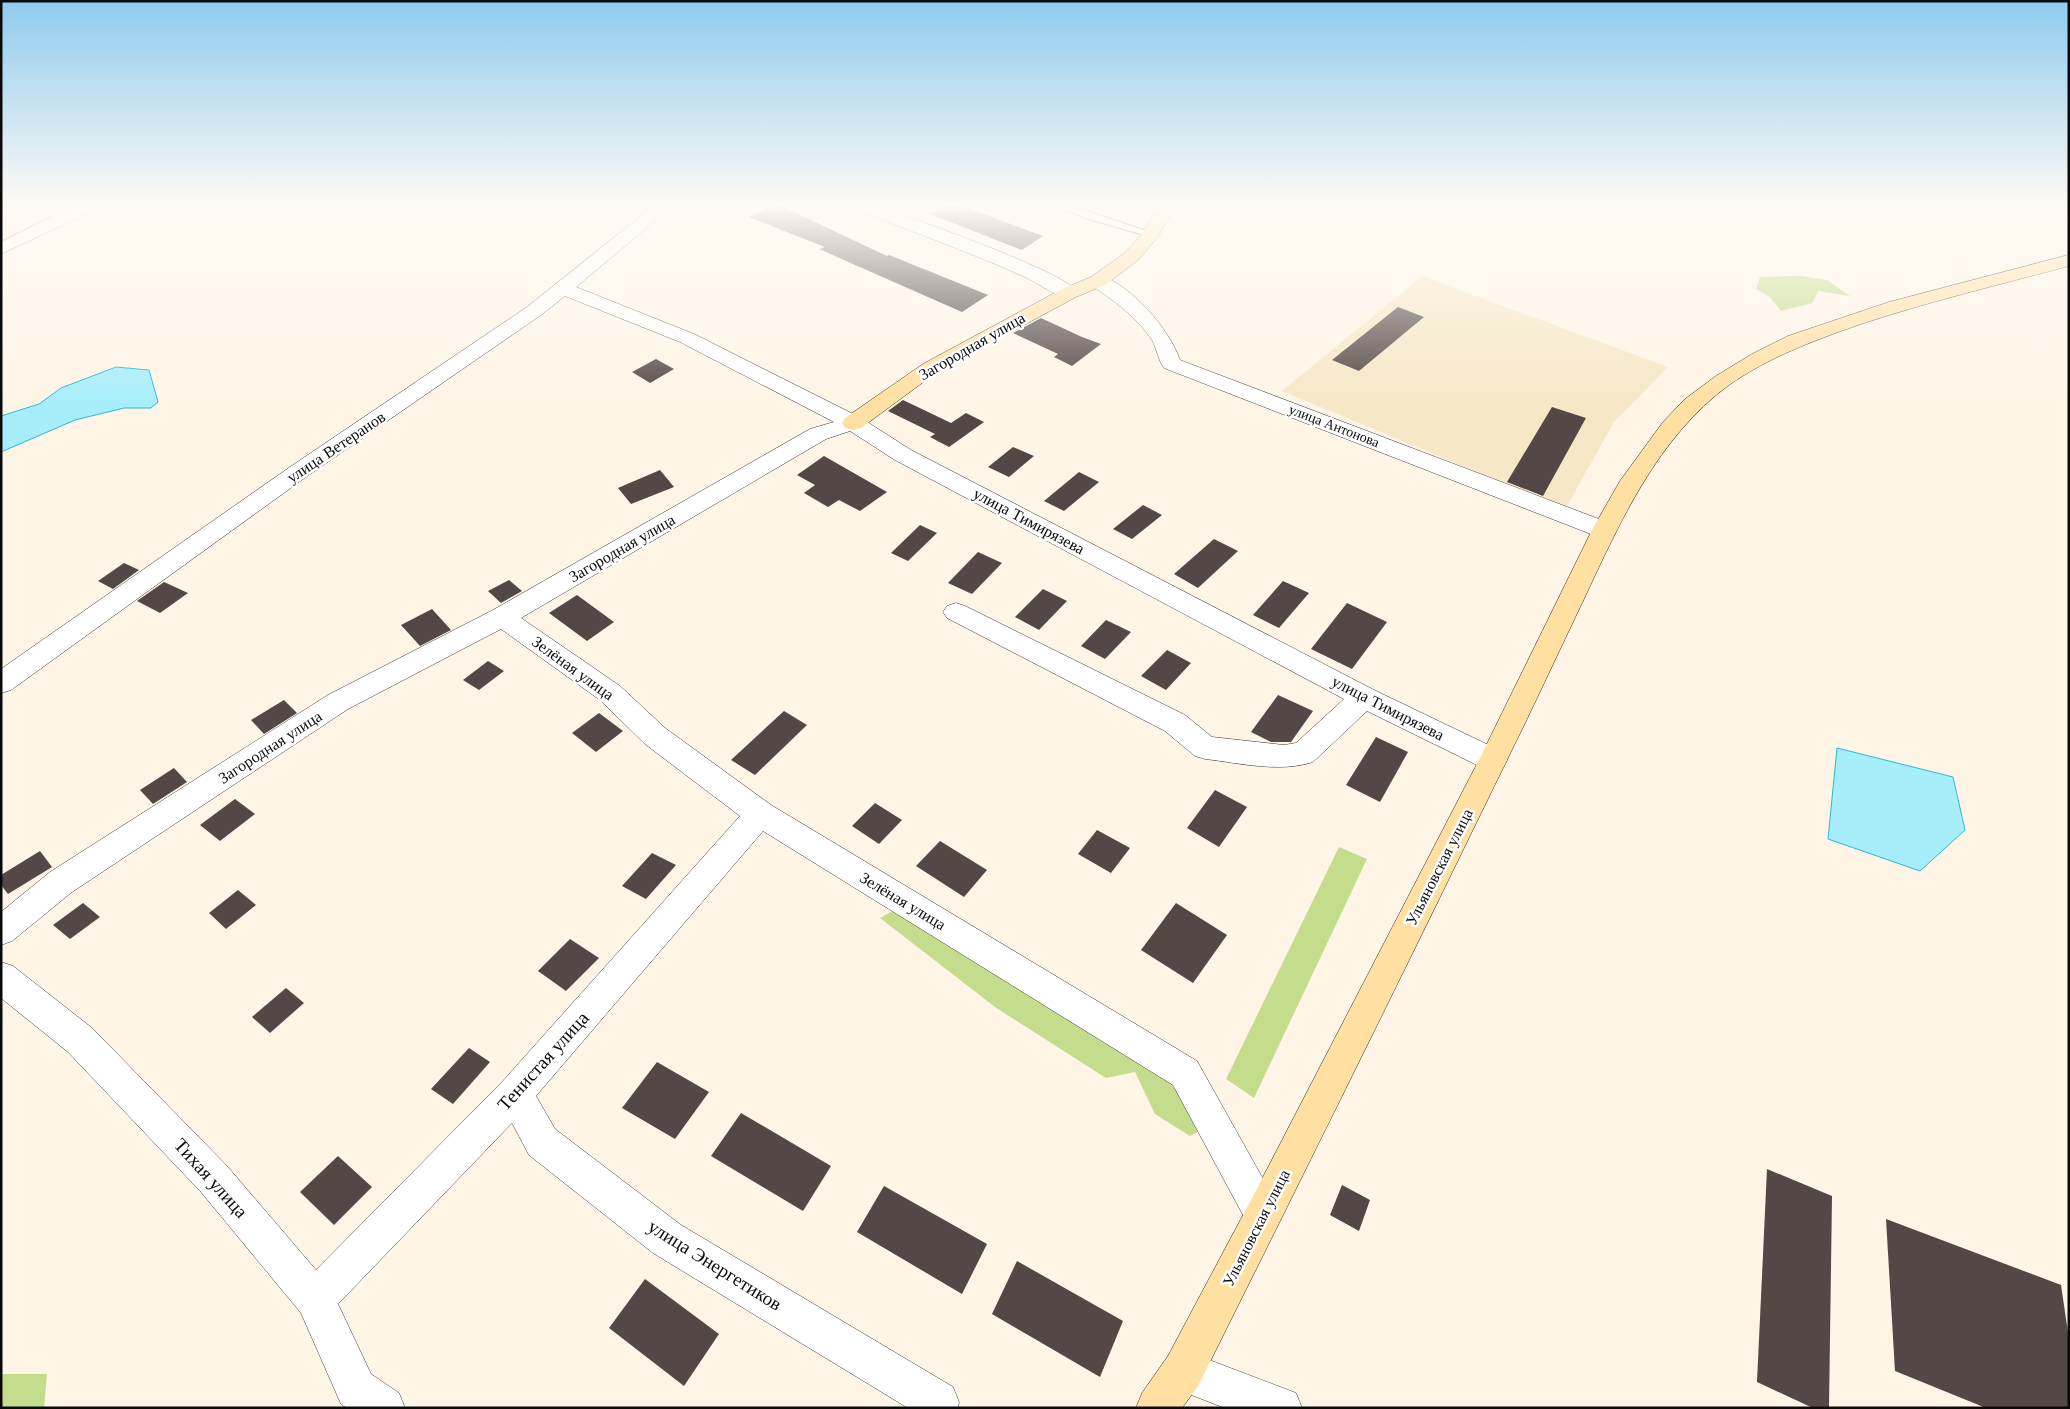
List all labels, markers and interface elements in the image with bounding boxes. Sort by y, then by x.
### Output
street label: Загородная улица [916,309,1028,384]
street label: улица Антонова [1287,402,1382,450]
street label: улица Ветеранов [284,408,389,487]
street label: улица Тимирязева [970,485,1087,558]
street label: Загородная улица [566,511,678,586]
street label: Зелёная улица [528,633,617,704]
street label: улица Тимирязева [1329,672,1447,744]
street label: Загородная улица [215,707,325,788]
street label: Ульяновская улица [1402,806,1477,929]
street label: Зелёная улица [857,869,949,934]
street label: Тенистая улица [493,1007,593,1115]
street label: Тихая улица [170,1134,252,1222]
street label: Ульяновская улица [1219,1167,1294,1290]
street label: улица Энергетиков [644,1215,786,1315]

